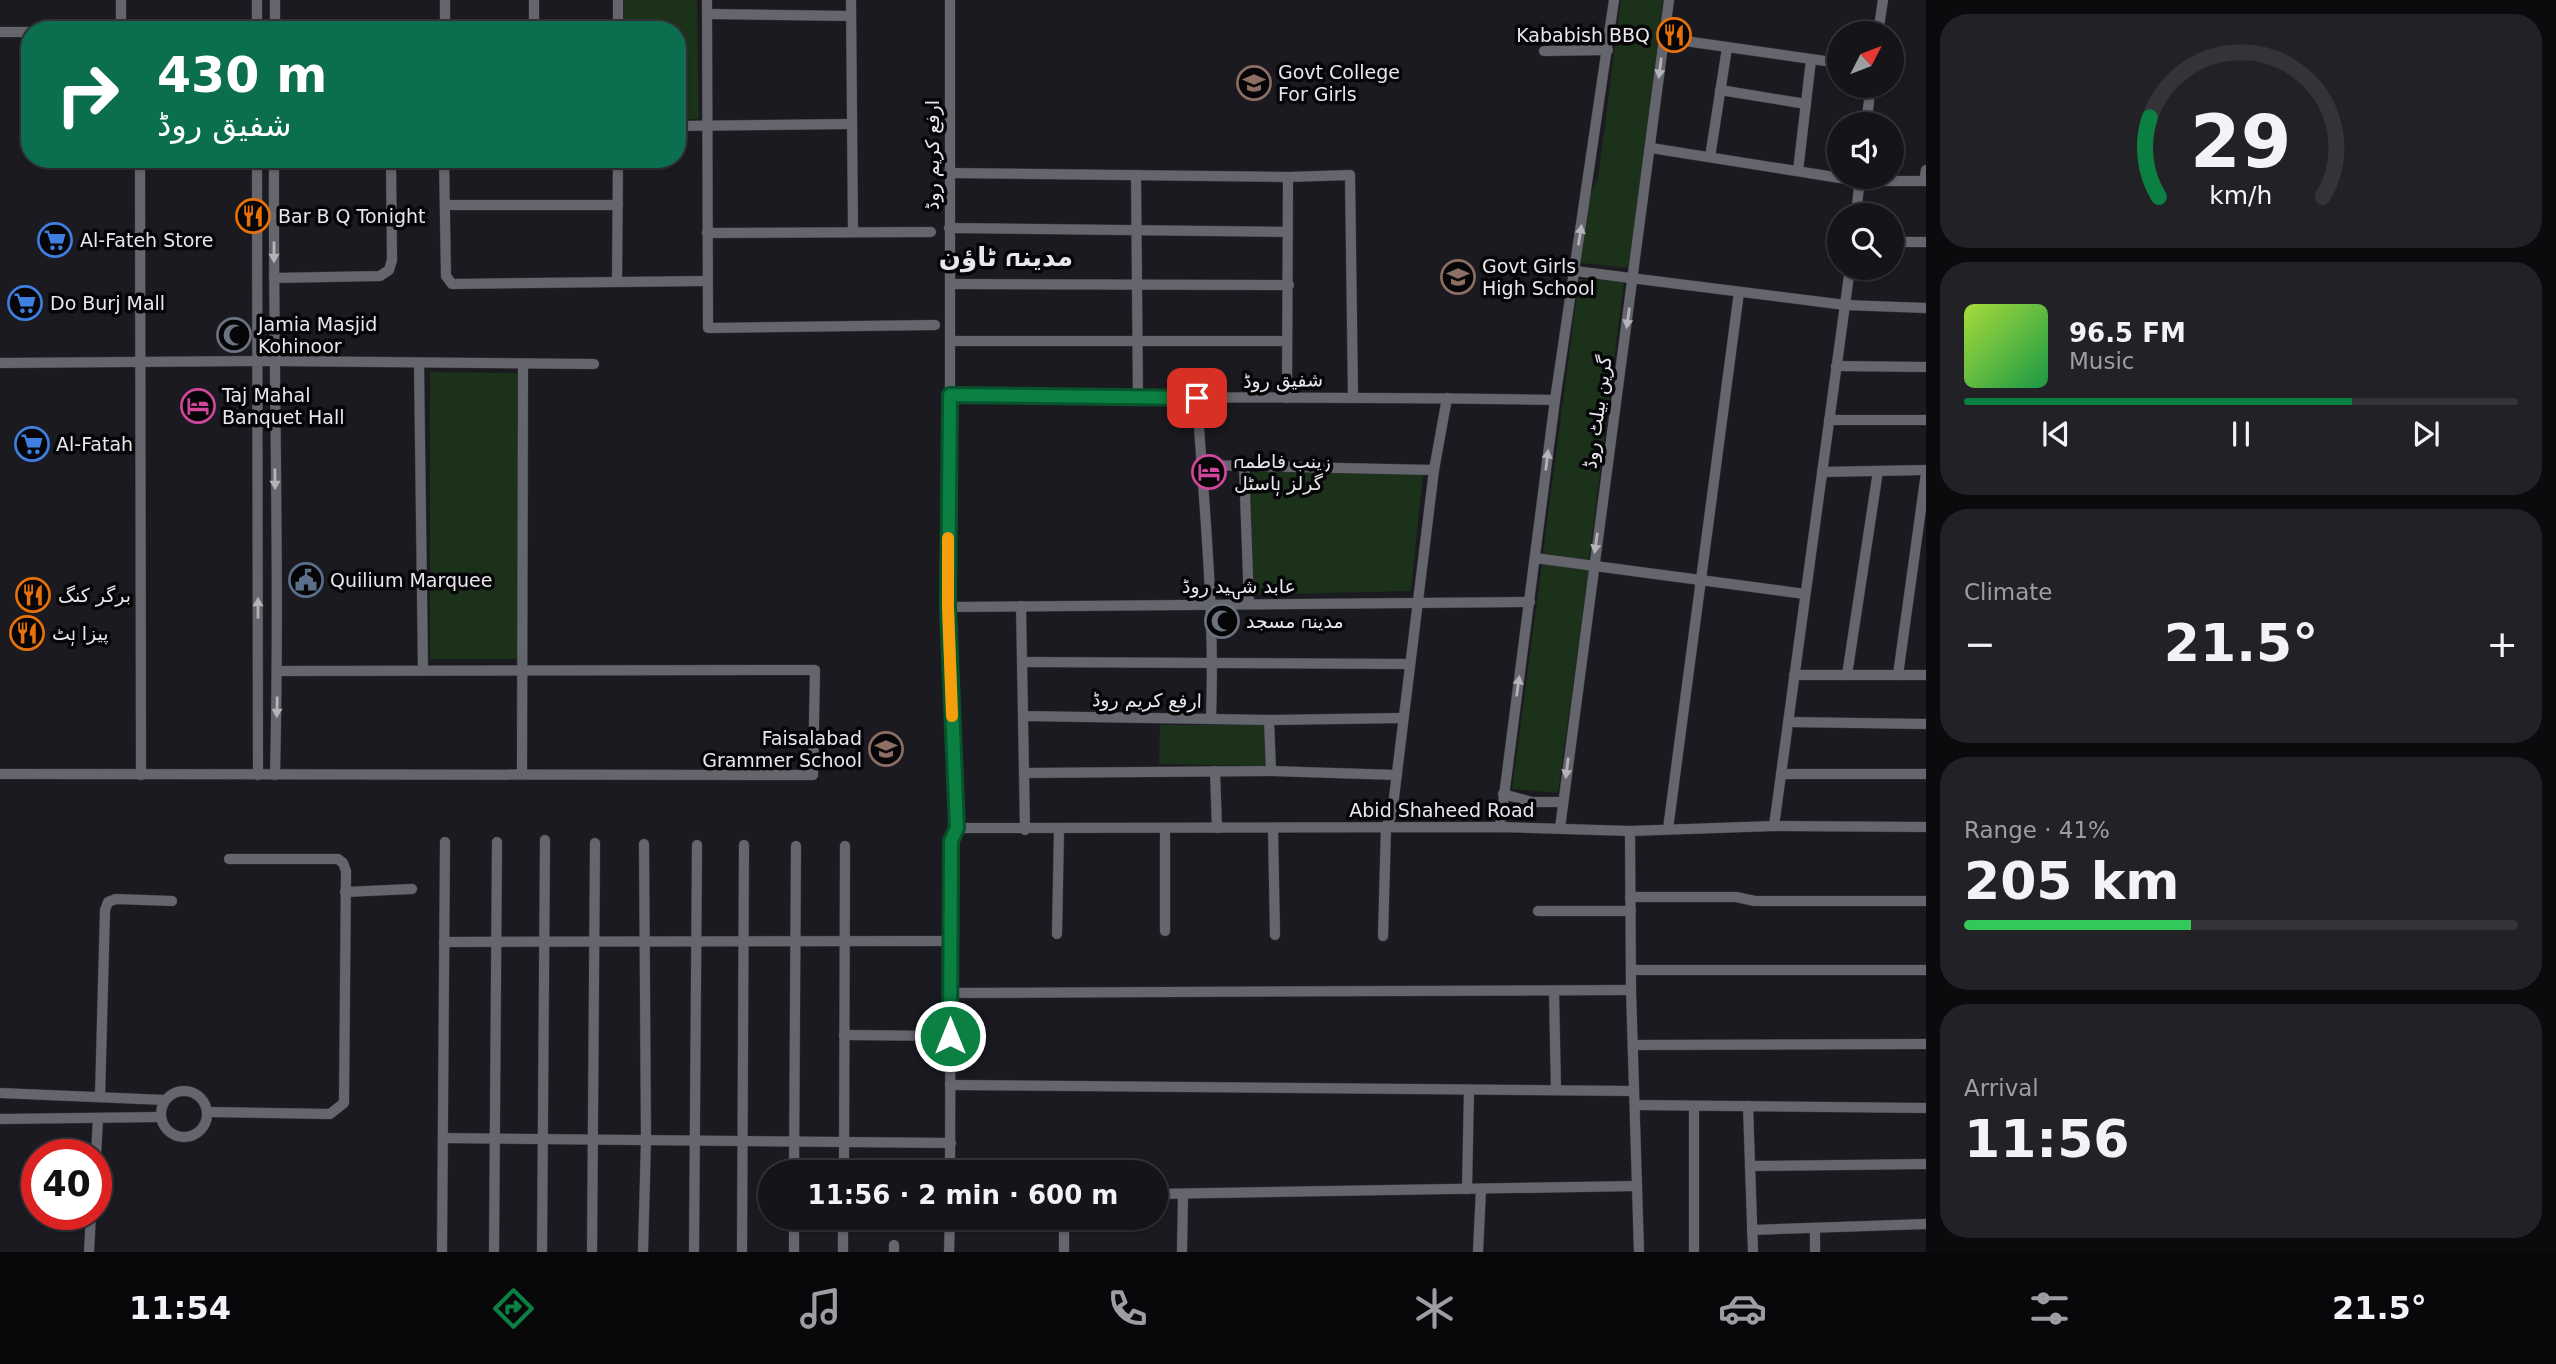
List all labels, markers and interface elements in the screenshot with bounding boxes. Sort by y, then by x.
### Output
restaurant icon: Kababish BBQ [1655,16,1693,54]
north arrow [1827,21,1904,98]
map controls [1827,21,1904,280]
place label: Kababish BBQ [1516,24,1650,46]
text: 430 m [157,47,327,104]
icon: right [42,49,133,140]
one-way arrow [1655,57,1666,79]
place label: Govt College For Girls [1278,61,1400,105]
school or university icon: Govt College For Girls [1235,64,1273,102]
text: 29 [2190,99,2292,184]
street label: ارفع کریم روڈ [921,100,944,210]
text: شفیق روڈ [157,106,292,144]
button: sound [1827,112,1904,189]
text: km/h [2209,181,2273,210]
restaurant icon: Bar B Q Tonight [234,197,272,235]
button: search [1827,203,1904,280]
place label: Bar B Q Tonight [278,205,425,227]
supermarket icon: Al-Fateh Store [36,221,74,259]
one-way arrow [1575,224,1586,246]
place label: Al-Fateh Store [80,229,213,251]
one-way arrow [268,241,280,263]
district label: مدینہ ٹاؤن [939,242,1073,273]
place label: Govt Girls High School [1482,255,1595,299]
school or university icon: Govt Girls High School [1439,258,1477,296]
supermarket icon: Do Burj Mall [6,284,44,322]
place label: Do Burj Mall [50,292,165,314]
one-way arrow [1622,307,1633,329]
place label: Jamia Masjid Kohinoor [257,313,377,357]
mosque icon: Jamia Masjid Kohinoor [215,316,253,354]
text: 96.5 FM [2069,318,2186,348]
text: Music [2069,348,2134,374]
street label: گرین بیلٹ روڈ [1578,353,1617,470]
pin [1167,368,1227,428]
street label: شفیق روڈ [1243,368,1323,393]
icon: arrive [1178,379,1216,417]
place label: Taj Mahal Banquet Hall [221,384,345,428]
hotel icon: Taj Mahal Banquet Hall [179,387,217,425]
icon: previous [2037,415,2075,453]
icon: pause [2222,415,2260,453]
icon: next [2407,415,2445,453]
supermarket icon: Al-Fatah [13,425,51,463]
place label: Al-Fatah [56,433,133,455]
one-way arrow [1542,449,1553,471]
place label: زینب فاطمہ گرلز ہاسٹل [1234,450,1331,496]
hotel icon: زینب فاطمہ گرلز ہاسٹل [1190,453,1228,491]
one-way arrow [269,469,281,491]
one-way arrow [1591,532,1602,554]
public building icon: Quilium Marquee [287,561,325,599]
place label: Quilium Marquee [330,569,492,591]
street label: عابد شہید روڈ [1182,575,1296,600]
restaurant icon: برگر کنگ [14,576,52,614]
text: Climate [1964,579,2053,605]
place label: برگر کنگ [58,584,131,607]
one-way arrow [252,597,264,619]
mosque icon: مدینہ مسجد [1203,602,1241,640]
place label: مدینہ مسجد [1246,610,1344,632]
text: 21.5° [2164,613,2318,673]
restaurant icon: پیزا ہٹ [8,614,46,652]
place label: پیزا ہٹ [52,622,109,646]
text: − [1964,622,1996,666]
text: + [2486,622,2518,666]
one-way arrow [1513,675,1524,697]
street label: ارفع کریم روڈ [1092,688,1202,713]
one-way arrow [271,696,283,718]
place label: Faisalabad Grammer School [702,727,862,771]
school or university icon: Faisalabad Grammer School [867,730,905,768]
one-way arrow [1561,758,1572,780]
street label: Abid Shaheed Road [1349,799,1535,821]
text: Range · 41% [1964,817,2110,843]
text: 205 km [1964,851,2179,911]
position arrow [913,999,987,1073]
text: Arrival [1964,1075,2039,1101]
text: 11:56 [1964,1109,2130,1169]
speed limit sign: 40 [21,1139,112,1230]
text: 11:56 · 2 min · 600 m [808,1180,1118,1210]
icon: directions [489,1284,538,1333]
icon: music [796,1284,845,1333]
icon: phone [1103,1284,1152,1333]
icon: climate [1410,1284,1459,1333]
icon: car [1718,1284,1767,1333]
icon: filters [2025,1284,2074,1333]
text: 11:54 [129,1289,231,1327]
text: 21.5° [2332,1289,2427,1327]

